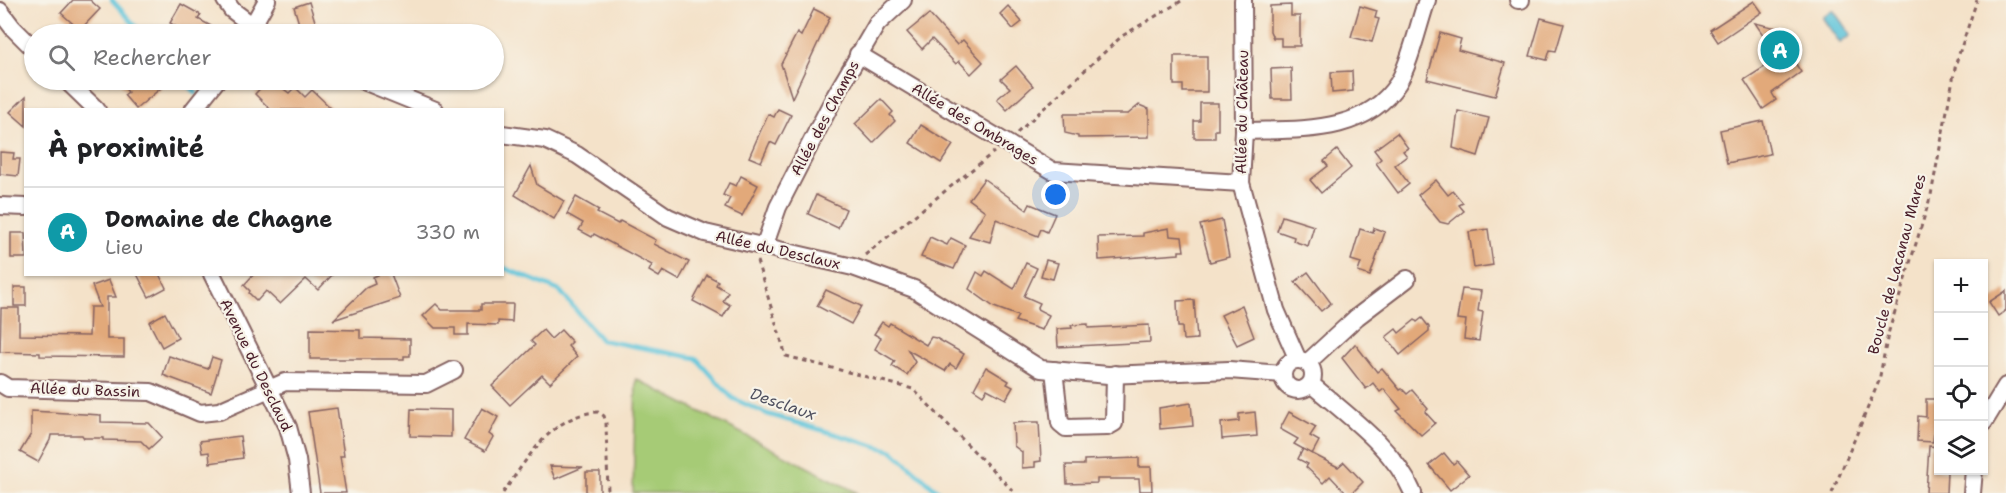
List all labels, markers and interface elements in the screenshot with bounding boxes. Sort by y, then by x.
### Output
search box [24,24,504,90]
pin: A [1760,28,1800,72]
icon: search [45,41,78,74]
text: Rechercher [93,43,212,72]
street label: Allée du Château [1231,50,1253,174]
street label: Allée des Champs [786,57,864,179]
street label: Allée des Ombrages [908,78,1042,170]
text: À proximité [48,130,204,165]
street label: Boucle de Lacanau Mares [1863,172,1931,356]
your location [1041,180,1070,209]
text: Domaine de Chagne [105,205,333,234]
text: A [60,219,75,245]
text: 330 m [416,219,480,245]
street label: Allée du Desclaux [714,226,842,274]
text: Lieu [105,234,143,260]
map controls [1934,259,1988,475]
button: + [1934,259,1988,313]
street label: Avenue du Desclaud [215,295,297,435]
button: − [1934,313,1988,367]
button: locate [1934,367,1988,421]
street label: Allée du Bassin [30,378,140,402]
water label: Desclaux [747,383,819,425]
button: layers [1934,421,1988,475]

